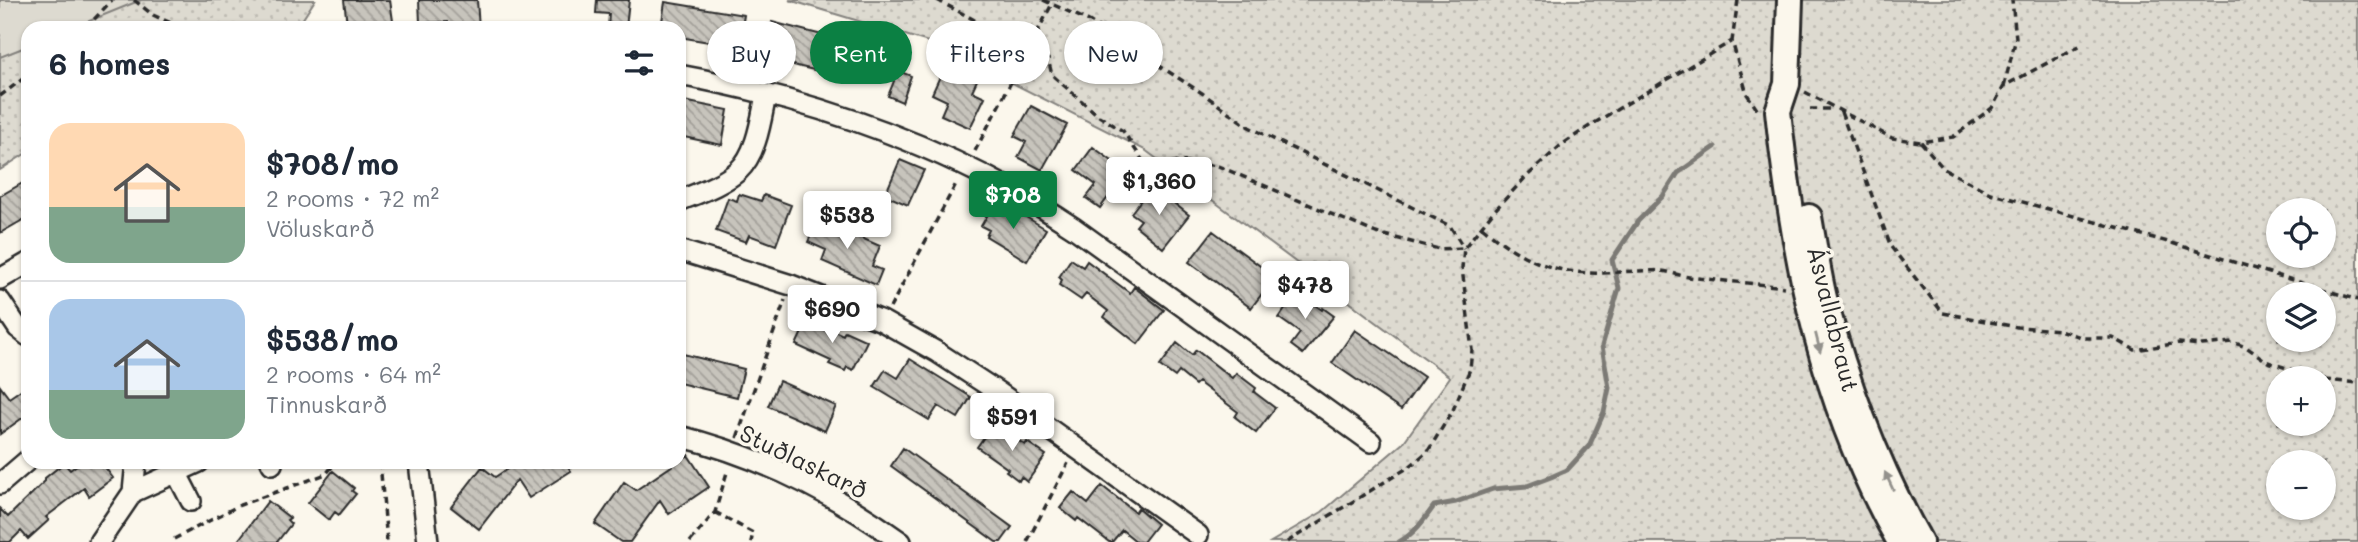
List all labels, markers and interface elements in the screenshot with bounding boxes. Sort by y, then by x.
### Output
chip: Buy [707,21,796,84]
chip: Rent [810,21,912,84]
chip: Filters [926,21,1050,84]
chip: New [1064,21,1163,84]
text: 6 homes [49,43,170,83]
icon: filters [620,44,658,82]
text: $708/mo [266,143,399,183]
icon: home [105,151,189,235]
pin: $1,360 [1102,158,1216,217]
text: $1,360 [1122,165,1196,195]
pin: $708 [972,172,1054,231]
text: $708 [985,179,1041,209]
text: 2 rooms · 72 m² [266,183,439,213]
pin: $538 [806,191,888,251]
map controls [2266,198,2336,520]
button: locate [2266,198,2336,268]
text: $538 [819,199,875,229]
text: Völuskarð [266,213,375,243]
street label: Ásvallabraut [1801,243,1867,395]
pin: $478 [1264,262,1346,321]
text: $478 [1277,269,1333,299]
button: layers [2266,282,2336,352]
pin: $690 [791,286,873,345]
text: $690 [804,293,860,323]
text: $538/mo [266,319,398,359]
icon: home [105,327,189,411]
one-way arrow [1813,332,1824,354]
text: 2 rooms · 64 m² [266,359,441,389]
button: + [2266,366,2336,436]
text: Tinnuskarð [266,389,387,419]
pin: $591 [971,393,1053,453]
text: $591 [986,401,1038,431]
street label: Stuðlaskarð [735,417,873,505]
button: − [2266,450,2336,520]
one-way arrow [1883,471,1895,491]

